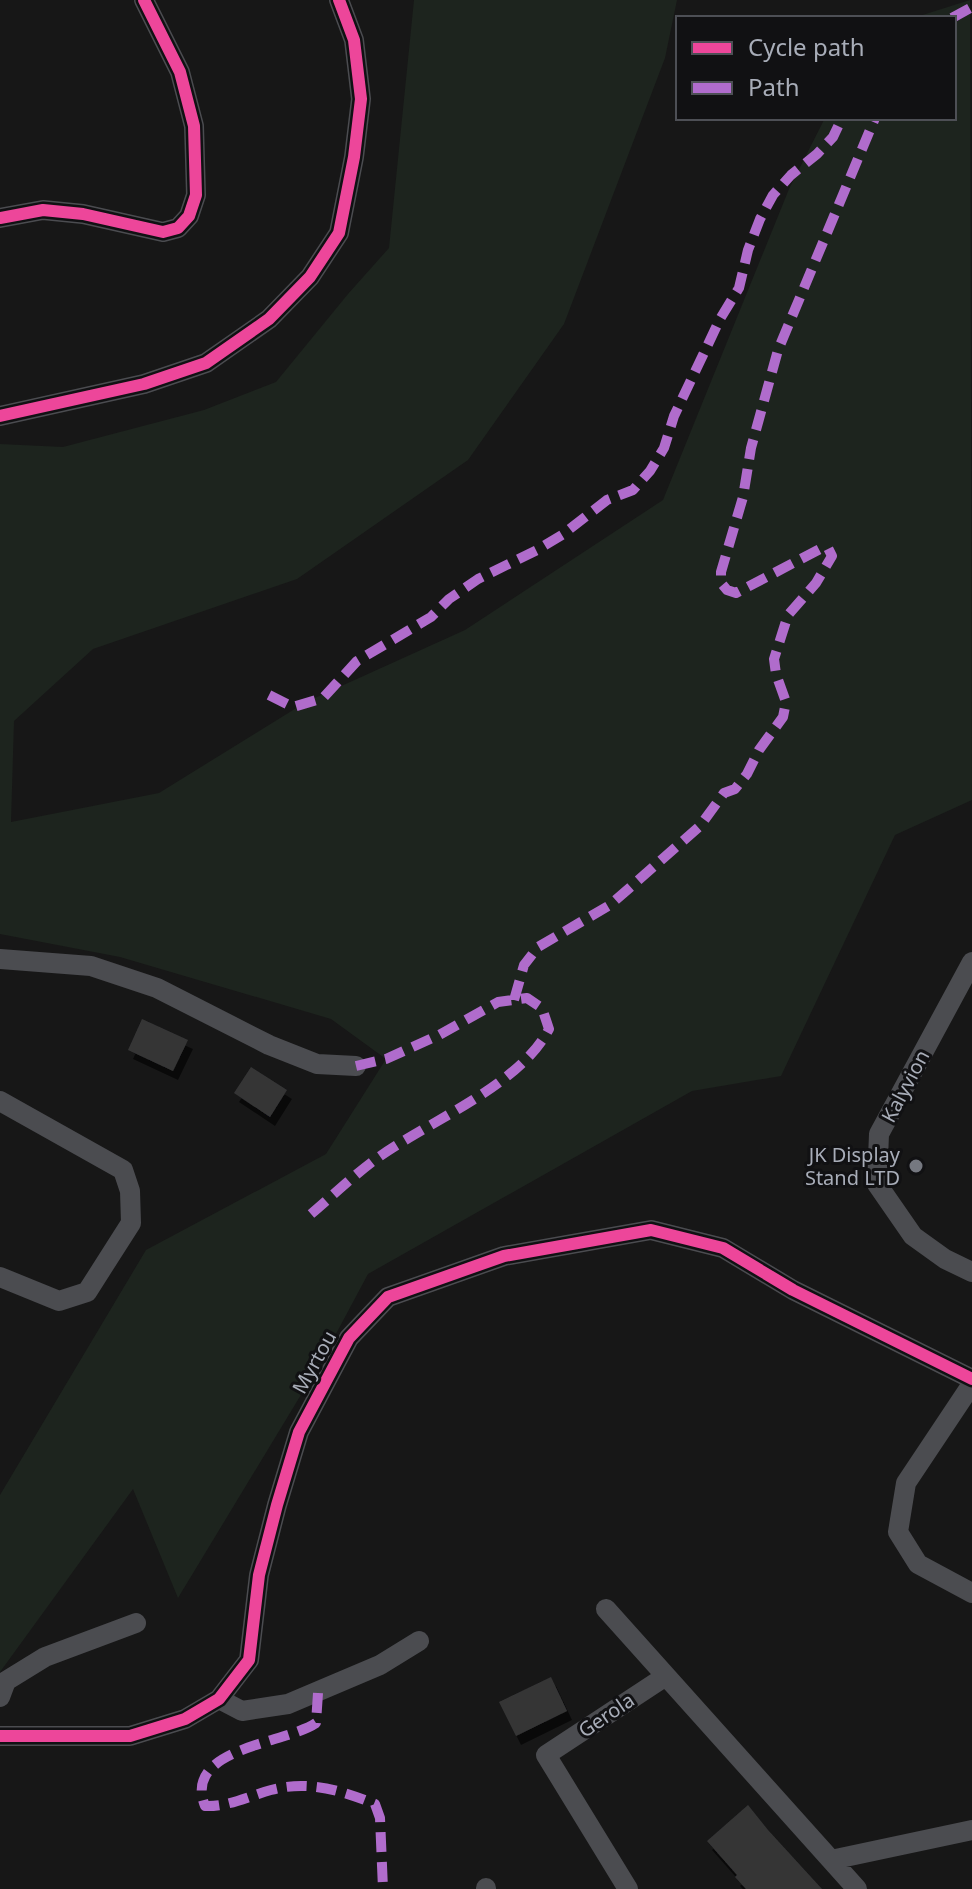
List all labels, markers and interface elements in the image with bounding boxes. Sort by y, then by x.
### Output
legend [676,16,956,120]
text: Cycle path [748,30,865,63]
text: Path [748,70,799,103]
street label: Kalyvion [875,1045,935,1127]
place label: JK Display Stand LTD [805,1141,901,1191]
marker: JK Display Stand LTD [907,1157,925,1175]
street label: Myrtou [286,1326,342,1398]
street label: Gerola [573,1686,639,1744]

